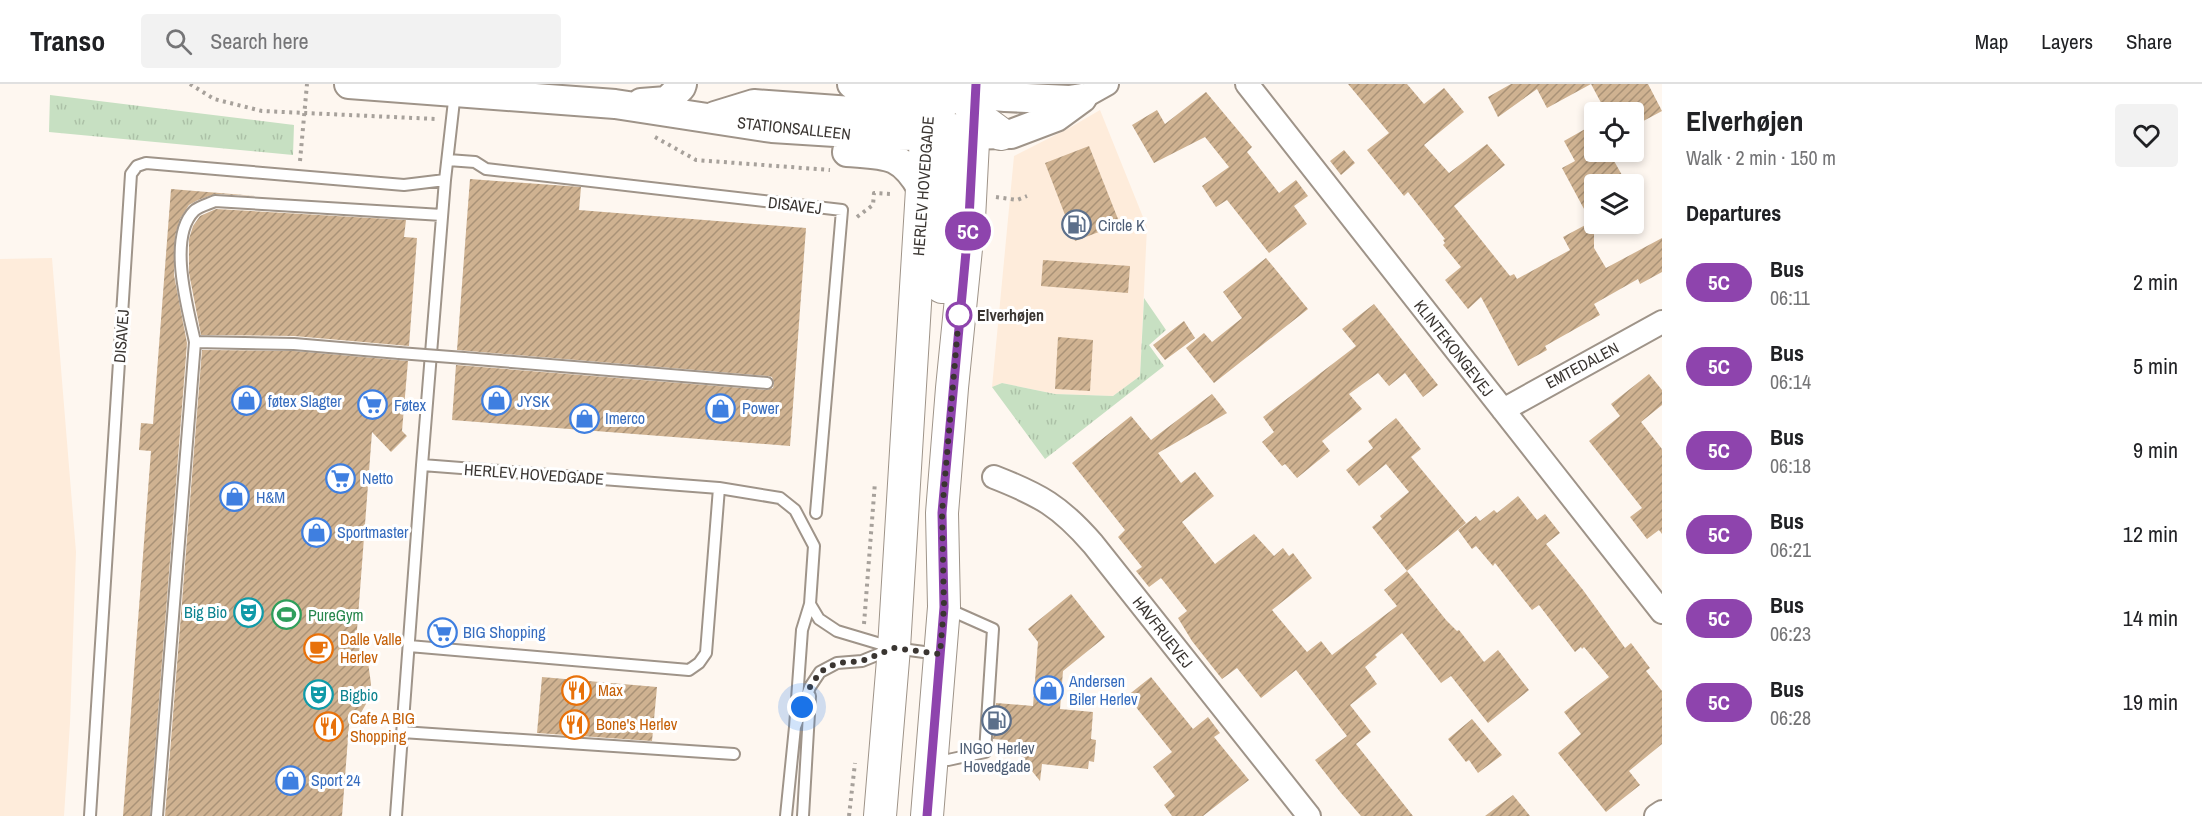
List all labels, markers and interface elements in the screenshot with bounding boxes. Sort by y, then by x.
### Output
search box [141,14,561,68]
text: Transo [30,22,105,60]
icon: search [162,25,195,58]
text: Search here [210,26,309,56]
text: Map [1975,27,2008,56]
text: Layers [2041,27,2093,56]
text: Share [2126,27,2172,56]
map controls [1584,102,1644,234]
button: locate [1584,102,1644,162]
text: Elverhøjen [1686,102,1803,140]
button: heart [2115,104,2178,167]
street label: STATIONSALLEEN [736,111,852,145]
street label: HERLEV HOVEDGADE [907,115,939,257]
text: Walk · 2 min · 150 m [1686,144,1836,171]
button: layers [1584,174,1644,234]
street label: DISAVEJ [767,191,823,219]
text: Departures [1686,198,1781,228]
fuel station icon: Circle K [1061,209,1093,241]
line badge: 5C [941,212,995,250]
place label: Circle K [1098,214,1145,236]
text: 5C [957,217,979,246]
text: Bus [1770,254,1804,284]
text: 2 min [2133,267,2178,297]
text: 5C [1708,268,1730,297]
text: 06:11 [1770,284,1810,311]
street label: KLINTEKONGEVEJ [1409,295,1499,401]
marker: Elverhøjen [946,302,972,328]
place label: Elverhøjen [977,304,1044,326]
street label: DISAVEJ [108,308,134,364]
street label: EMTEDALEN [1541,336,1623,394]
text: Bus [1770,338,1804,368]
text: 5 min [2133,351,2178,381]
text: 5C [1708,352,1730,381]
text: 06:14 [1770,368,1811,395]
shop icon: føtex Slagter [231,385,263,417]
shop icon: JYSK [480,385,512,417]
supermarket icon: Føtex [357,389,389,421]
place label: føtex Slagter [268,390,342,412]
place label: JYSK [517,390,550,412]
shop icon: Power [705,392,737,424]
place label: Føtex [394,394,427,416]
place label: Power [742,397,780,419]
shop icon: Imerco [568,402,600,434]
place label: Imerco [605,407,645,429]
text: Bus [1770,422,1804,452]
text: 9 min [2133,435,2178,465]
text: 5C [1708,436,1730,465]
text: 06:18 [1770,452,1811,479]
street label: HERLEV HOVEDGADE [463,458,605,490]
supermarket icon: Netto [325,462,357,494]
place label: Netto [362,467,393,489]
shop icon: H&M [219,481,251,513]
place label: H&M [256,486,285,508]
text: Bus [1770,506,1804,536]
shop icon: Sportmaster [300,516,332,548]
text: 12 min [2123,519,2178,549]
text: 5C [1708,520,1730,549]
place label: Sportmaster [337,521,409,543]
text: 06:21 [1770,536,1811,563]
text: Bus [1770,590,1804,620]
street label: HAVFRUEVEJ [1128,591,1198,673]
theatre icon: Big Bio [232,596,264,628]
sports icon: PureGym [271,599,303,631]
place label: Big Bio [184,601,227,623]
text: 14 min [2123,603,2178,633]
place label: PureGym [308,604,363,626]
text: 5C [1708,604,1730,633]
supermarket icon: BIG Shopping [426,616,458,648]
text: 06:23 [1770,620,1811,647]
place label: BIG Shopping [463,621,546,643]
place label: Dalle Valle Herlev [340,628,402,668]
cafe icon: Dalle Valle Herlev [303,632,335,664]
place label: Andersen Biler Herlev [1068,670,1138,710]
restaurant icon: Max [561,674,593,706]
shop icon: Andersen Biler Herlev [1032,674,1064,706]
text: Bus [1770,674,1804,704]
theatre icon: Bigbio [303,679,335,711]
place label: Max [598,679,623,701]
place label: Bigbio [340,684,378,706]
text: 19 min [2123,687,2178,717]
text: 5C [1708,688,1730,717]
your location [787,692,817,722]
fuel station icon: INGO Herlev Hovedgade [981,704,1013,736]
text: 06:28 [1770,704,1811,731]
place label: Cafe A BIG Shopping [350,707,415,747]
restaurant icon: Bone's Herlev [559,708,591,740]
restaurant icon: Cafe A BIG Shopping [313,711,345,743]
place label: Bone's Herlev [596,713,678,735]
place label: INGO Herlev Hovedgade [959,737,1035,777]
shop icon: Sport 24 [274,764,306,796]
place label: Sport 24 [311,769,361,791]

